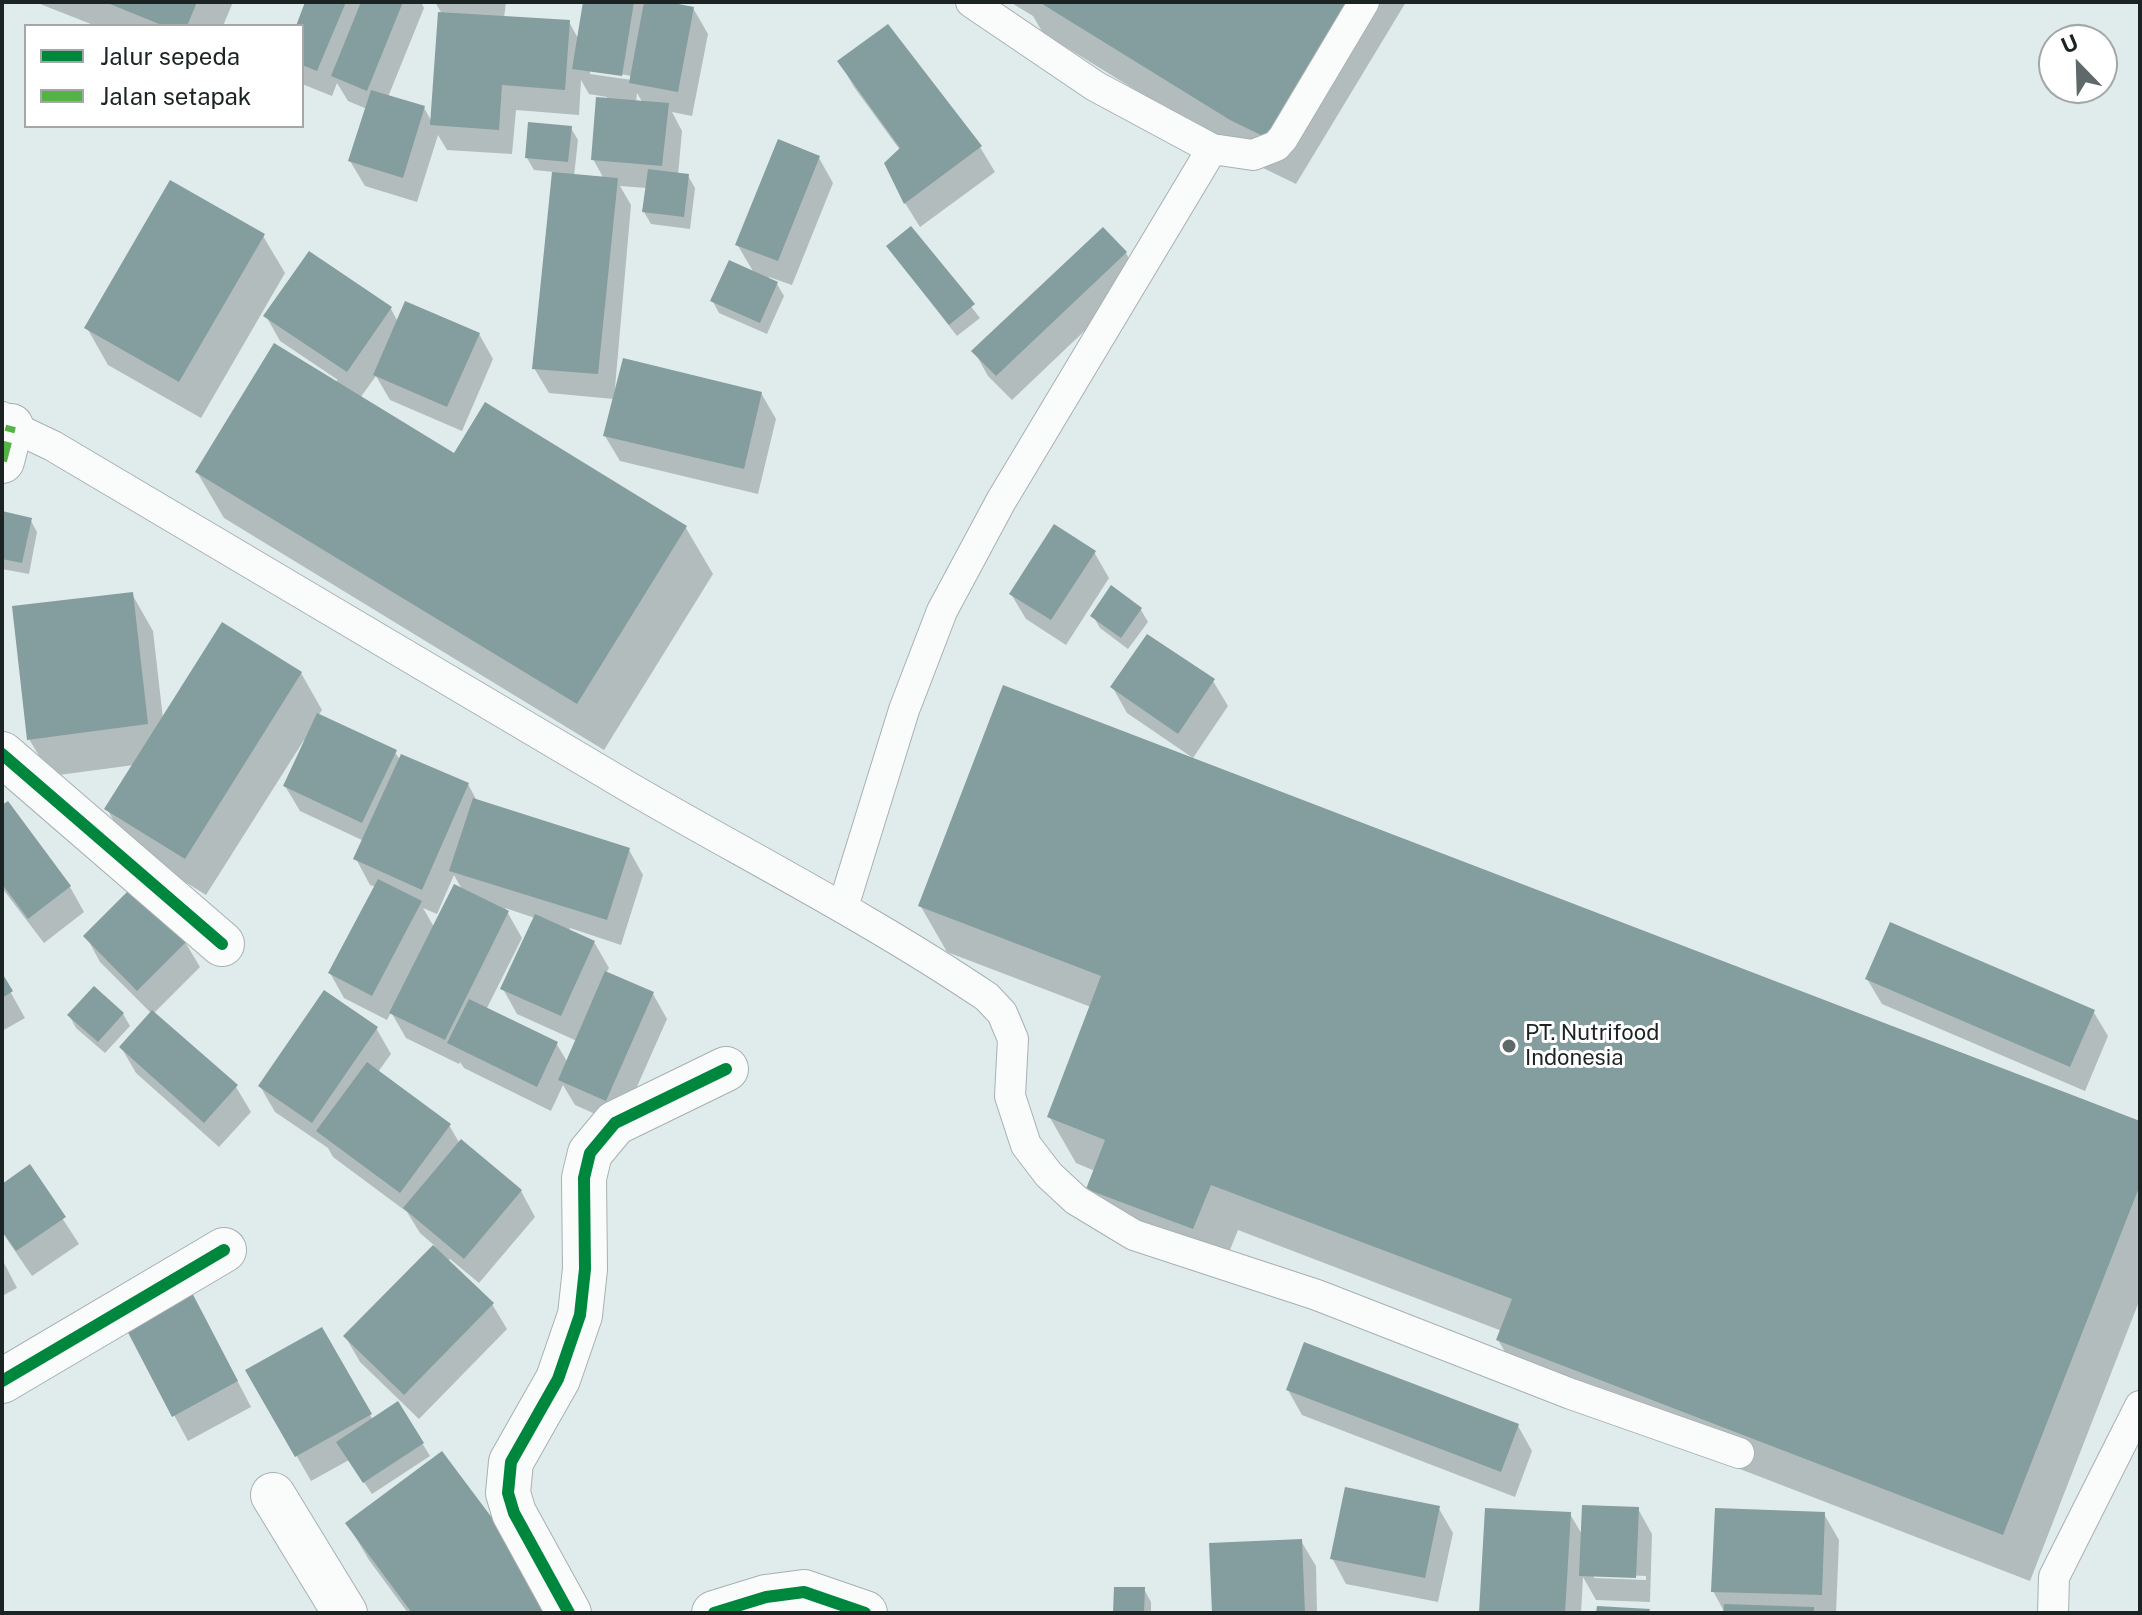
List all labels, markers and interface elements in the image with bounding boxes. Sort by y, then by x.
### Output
legend [24,24,304,128]
north arrow [2038,24,2118,104]
text: U [2057,29,2082,59]
text: Jalur sepeda [100,42,240,70]
text: Jalan setapak [100,82,251,110]
place label: PT. Nutrifood Indonesia [1525,1020,1659,1072]
marker: PT. Nutrifood Indonesia [1500,1037,1518,1055]

